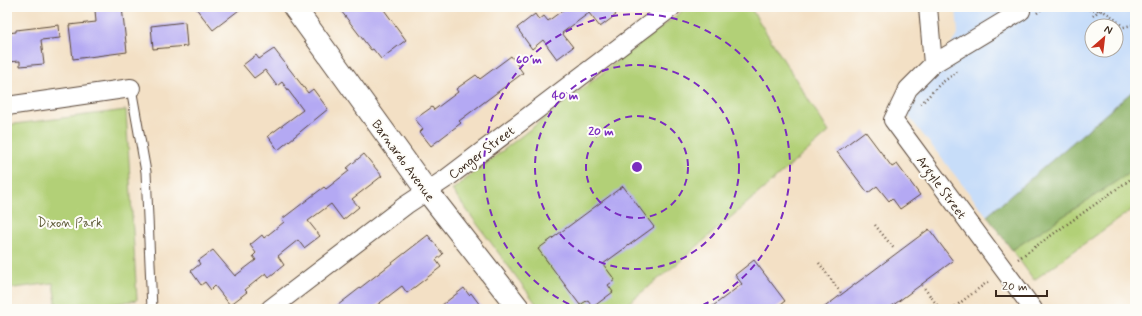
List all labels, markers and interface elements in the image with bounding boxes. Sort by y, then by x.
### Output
north arrow [1084,18,1124,58]
text: N [1102,22,1115,38]
text: 60 m [516,52,542,68]
text: 40 m [552,88,579,104]
street label: Barnardo Avenue [367,117,438,205]
street label: Conger Street [446,123,519,184]
text: 20 m [588,124,614,140]
street label: Argyle Street [910,153,970,224]
centre of rings [630,160,644,174]
park label: Dixon Park [38,215,103,232]
scale bar [996,272,1047,298]
text: 20 m [1002,279,1028,295]

